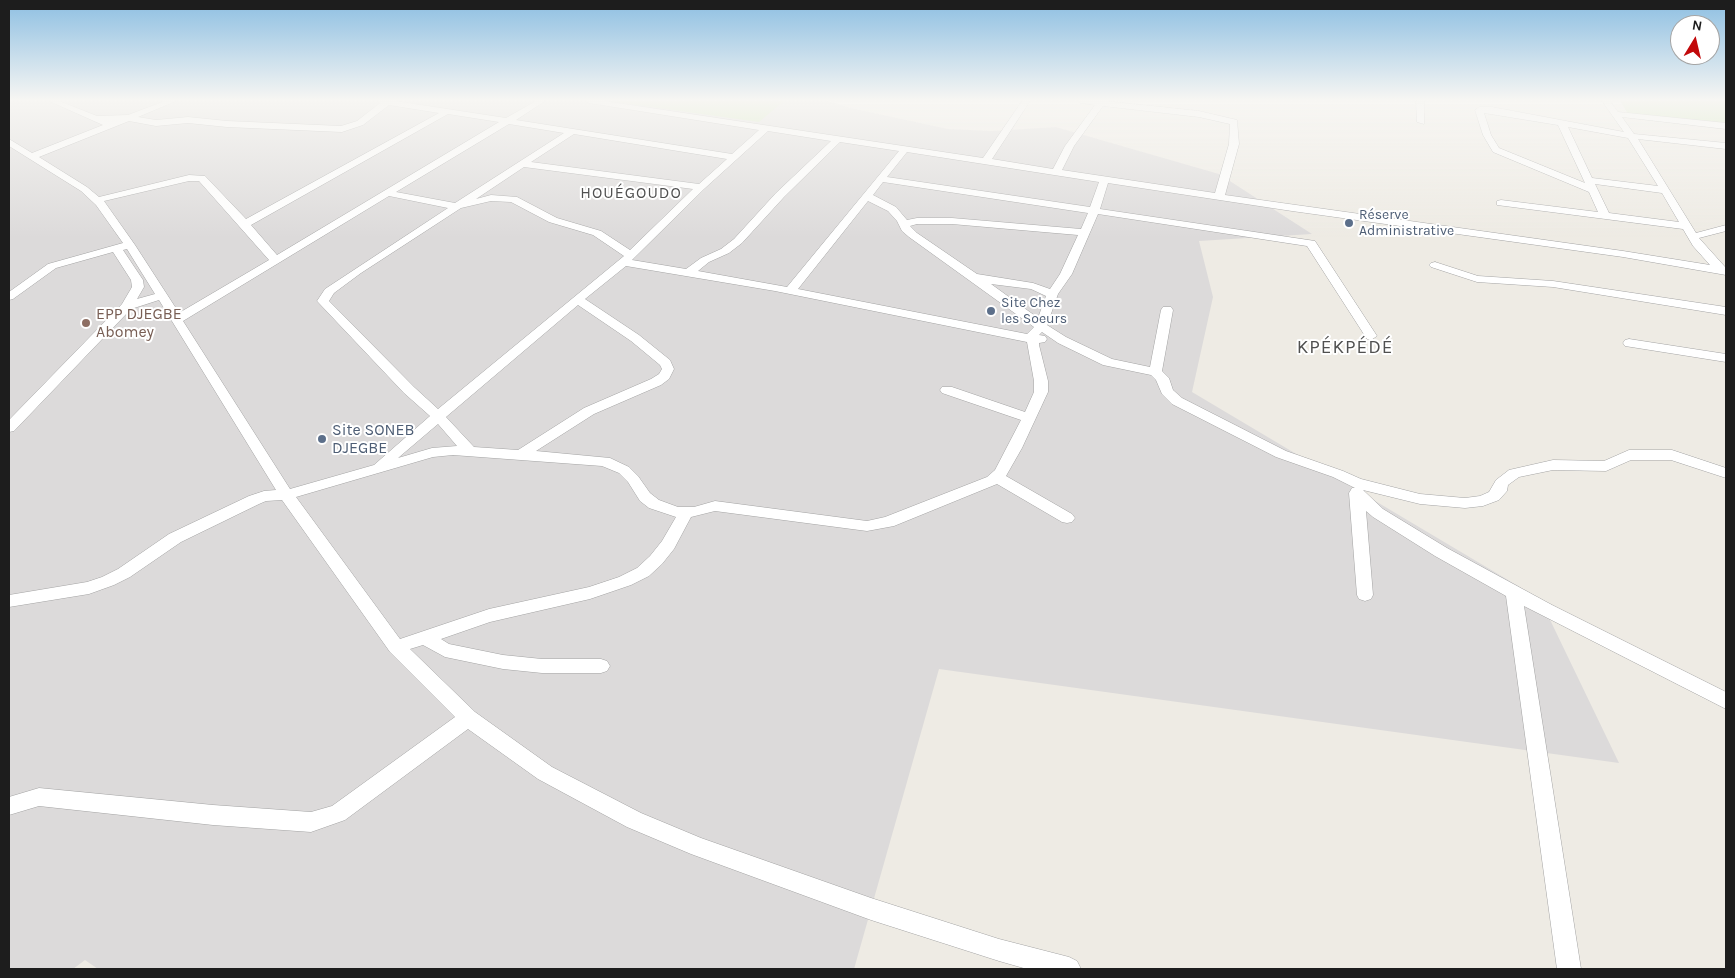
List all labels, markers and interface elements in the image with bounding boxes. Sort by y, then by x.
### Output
north arrow [1670,15,1720,65]
text: N [1691,16,1704,35]
district label: HOUÉGOUDO [579,183,683,203]
place label: Réserve Administrative [1359,207,1454,240]
marker: Réserve Administrative [1343,217,1355,229]
place label: Site Chez les Soeurs [1001,295,1067,328]
place label: EPP DJEGBE Abomey [96,304,182,342]
marker: Site Chez les Soeurs [985,305,997,317]
marker: EPP DJEGBE Abomey [80,317,92,329]
district label: KPÉKPÉDÉ [1296,337,1394,359]
place label: Site SONEB DJEGBE [332,420,414,458]
marker: Site SONEB DJEGBE [316,433,328,445]

